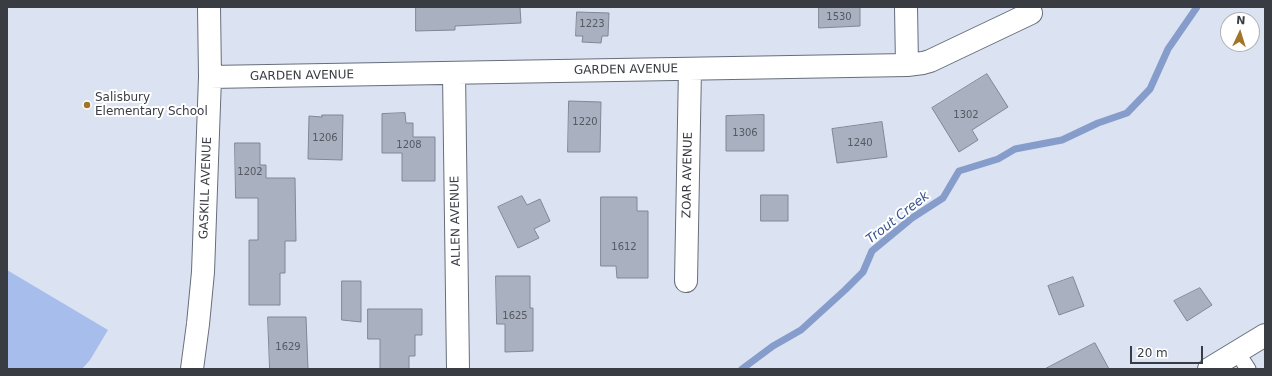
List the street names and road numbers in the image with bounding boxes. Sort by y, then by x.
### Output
street label: GARDEN AVENUE [574,62,678,78]
street label: GARDEN AVENUE [250,68,354,84]
street label: ZOAR AVENUE [680,132,696,218]
street label: GASKILL AVENUE [197,137,215,239]
street label: ALLEN AVENUE [448,176,464,266]

